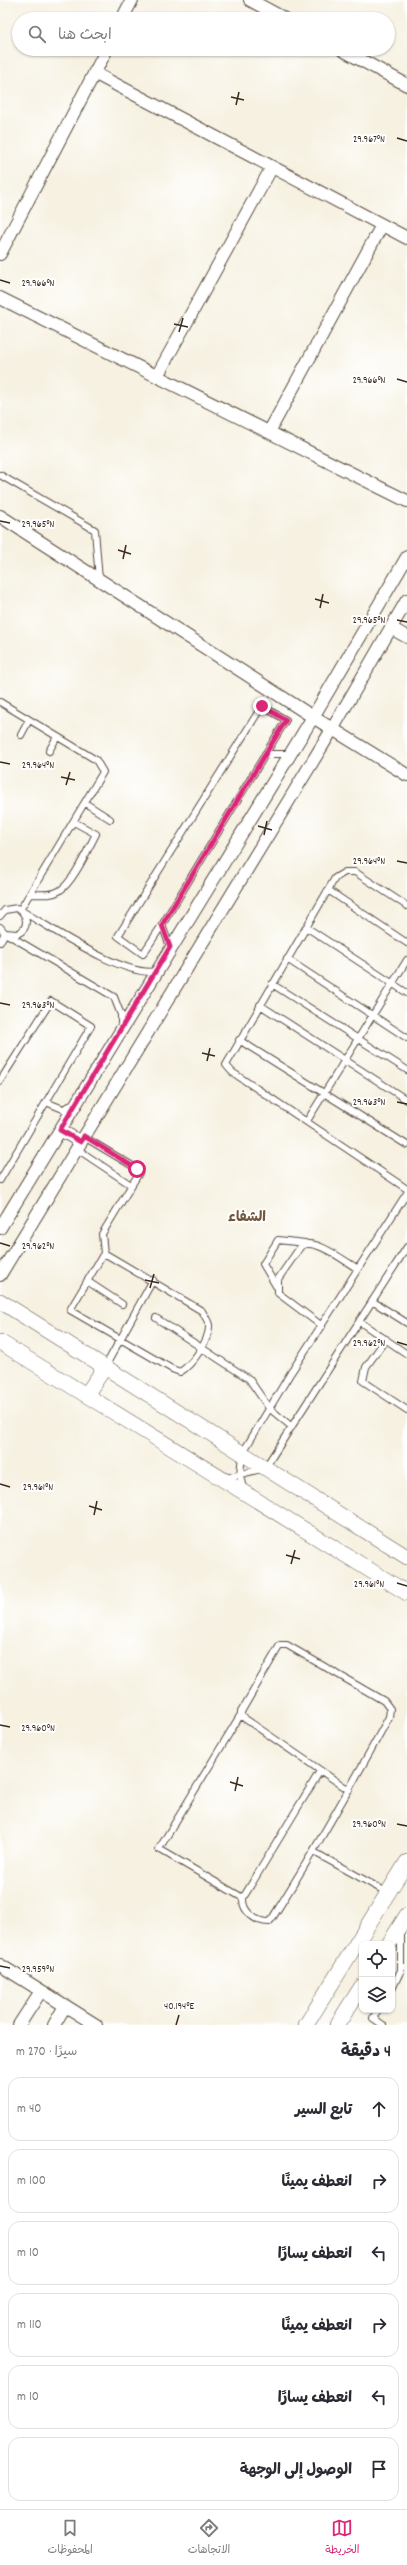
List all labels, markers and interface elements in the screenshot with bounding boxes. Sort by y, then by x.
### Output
search box [12,12,395,56]
icon: search [26,23,48,45]
text: ابحث هنا [58,25,112,47]
text: 29.967°N [353,133,385,147]
text: 29.966°N [21,277,55,291]
text: 29.966°N [352,374,386,388]
text: 29.965°N [22,518,54,532]
text: 29.965°N [353,614,385,628]
route end [253,697,271,715]
text: 29.964°N [22,759,54,773]
text: 29.964°N [353,855,385,869]
text: 29.963°N [22,999,54,1013]
text: 29.963°N [353,1096,385,1110]
route start [128,1160,146,1178]
district label: الشفاء [228,1208,266,1228]
text: 29.962°N [22,1240,54,1254]
text: 29.962°N [353,1337,385,1351]
text: 29.961°N [23,1481,53,1495]
text: 29.961°N [354,1578,384,1592]
text: 29.960°N [21,1722,55,1736]
text: 29.960°N [352,1818,386,1832]
map controls [359,1941,395,2013]
button: locate [359,1941,395,1977]
text: 29.959°N [22,1963,54,1977]
button: layers [359,1977,395,2013]
text: 40.194°E [164,2000,194,2014]
text: 4 دقيقة [341,2041,391,2065]
text: سيرًا · 270 m [16,2043,77,2062]
icon: ahead [368,2098,390,2120]
text: 40 m [17,2100,41,2119]
text: تابع السير [295,2100,352,2122]
icon: right [368,2170,390,2192]
text: 100 m [17,2172,46,2191]
text: انعطف يمينًا [282,2172,352,2194]
icon: left [368,2242,390,2264]
text: 10 m [17,2244,39,2263]
text: انعطف يسارًا [278,2244,352,2266]
icon: right [368,2314,390,2336]
text: 110 m [17,2316,42,2335]
text: انعطف يمينًا [282,2316,352,2338]
icon: left [368,2386,390,2408]
text: 10 m [17,2388,39,2407]
text: انعطف يسارًا [278,2388,352,2410]
icon: arrive [368,2458,390,2480]
text: الوصول إلى الوجهة [240,2460,352,2482]
tab: المحفوظات [48,2517,93,2559]
tab: الاتجاهات [188,2517,230,2559]
tab: الخريطة [325,2517,360,2559]

